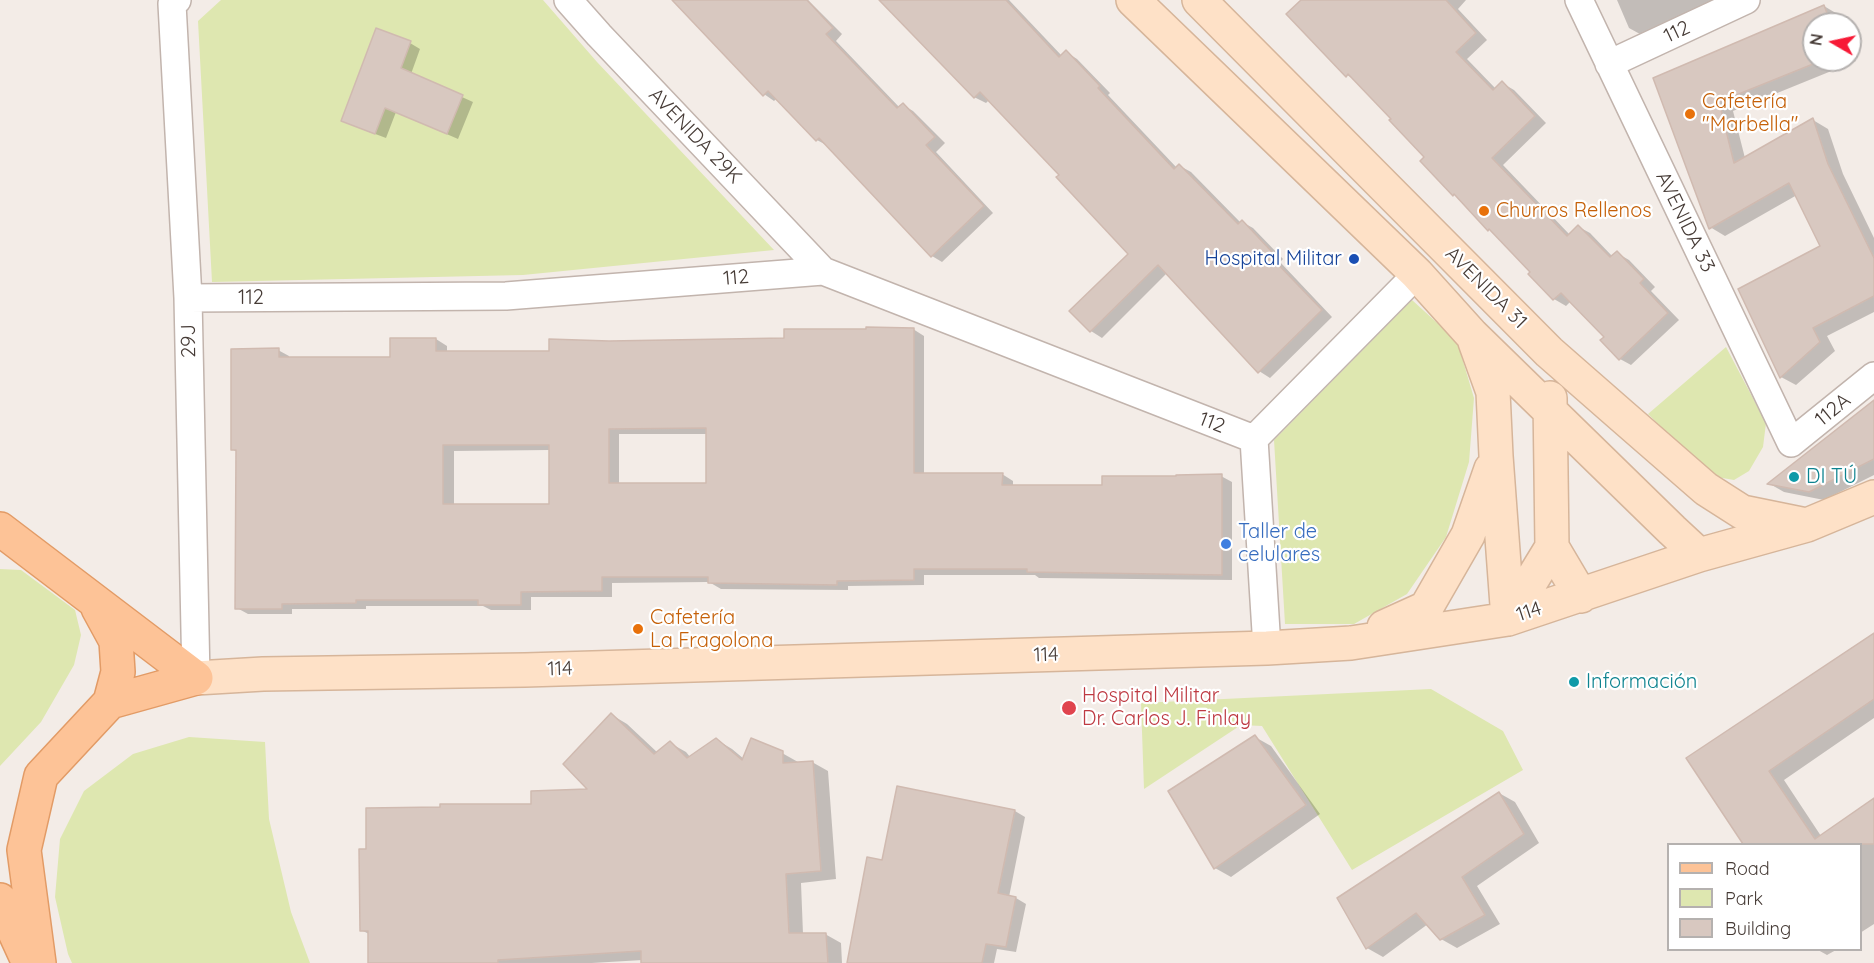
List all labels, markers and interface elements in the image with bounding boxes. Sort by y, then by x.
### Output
north arrow [1802,12,1862,72]
street label: 112 [1660,16,1694,48]
text: N [1805,32,1827,47]
street label: AVENIDA 29K [643,83,747,189]
place label: Cafetería "Marbella" [1702,90,1798,137]
marker: Cafetería "Marbella" [1683,107,1697,121]
street label: AVENIDA 33 [1650,168,1720,276]
place label: Churros Rellenos [1496,199,1652,223]
marker: Churros Rellenos [1477,204,1491,218]
street label: AVENIDA 31 [1440,242,1532,334]
place label: Hospital Militar [1204,247,1342,271]
marker: Hospital Militar [1347,252,1361,266]
street label: 112 [722,265,750,291]
street label: 112 [238,286,264,310]
street label: 29J [177,324,201,358]
street label: 112A [1810,388,1856,432]
street label: 112 [1196,407,1228,439]
place label: DI TÚ [1806,465,1857,489]
marker: DI TÚ [1787,470,1801,484]
place label: Taller de celulares [1238,520,1320,567]
marker: Taller de celulares [1219,537,1233,551]
street label: 114 [1513,597,1545,627]
place label: Cafetería La Fragolona [650,606,773,653]
marker: Cafetería La Fragolona [631,622,645,636]
street label: 114 [1033,643,1059,667]
street label: 114 [547,657,573,681]
place label: Información [1586,670,1697,694]
marker: Información [1567,675,1581,689]
place label: Hospital Militar Dr. Carlos J. Finlay [1082,684,1251,731]
marker: Hospital Militar Dr. Carlos J. Finlay [1060,699,1078,717]
legend [1667,843,1862,951]
text: Road [1725,857,1770,880]
text: Park [1725,887,1763,910]
text: Building [1725,917,1791,940]

